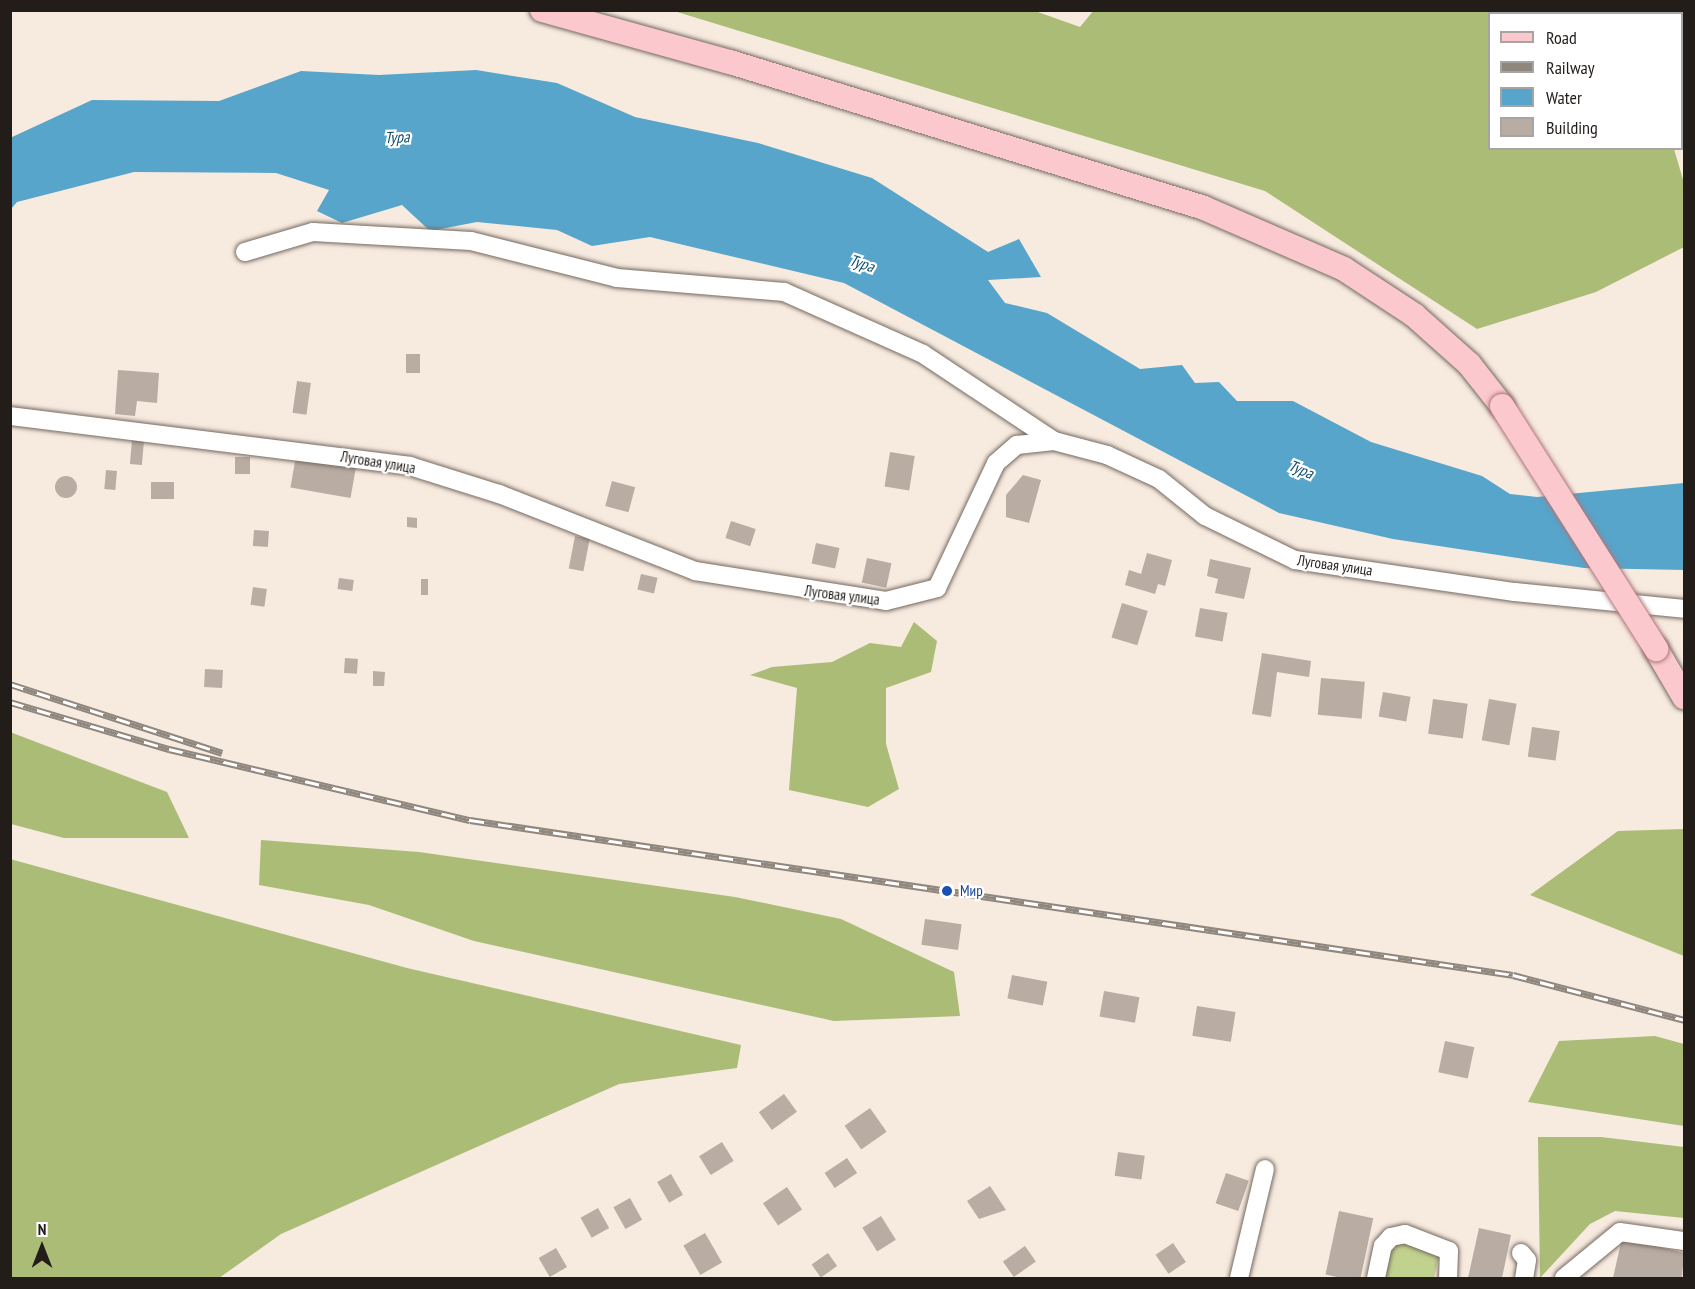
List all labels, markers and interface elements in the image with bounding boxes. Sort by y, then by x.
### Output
legend [1488,12,1683,150]
text: Road [1546,26,1577,49]
text: Railway [1546,56,1595,79]
text: Water [1546,86,1582,109]
text: Building [1546,116,1598,139]
water label: Тура [384,127,410,147]
water label: Тура [847,250,877,276]
street label: Луговая улица [339,447,417,477]
water label: Тура [1286,455,1316,483]
street label: Луговая улица [1296,551,1374,579]
street label: Луговая улица [803,581,881,609]
marker: Мир [938,882,956,900]
place label: Мир [960,882,983,900]
north arrow [12,1217,72,1277]
text: N [38,1219,46,1239]

